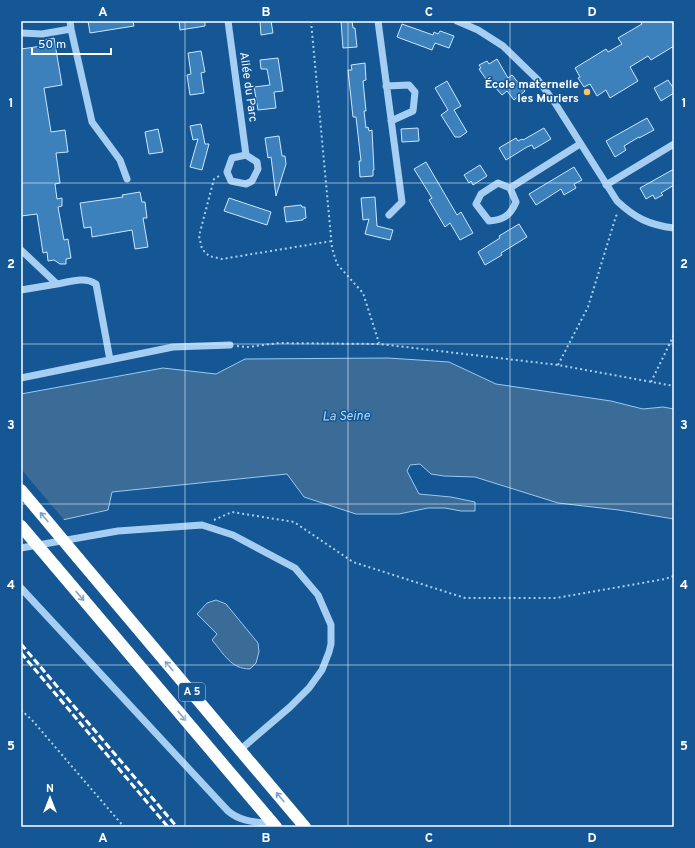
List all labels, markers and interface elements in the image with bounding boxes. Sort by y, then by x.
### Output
text: A [98,5,108,21]
text: B [262,5,271,21]
text: C [425,5,433,21]
text: D [587,5,597,21]
scale bar [32,30,111,56]
text: 50 m [38,37,66,53]
street label: Allée du Parc [235,51,261,123]
place label: École maternelle les Muriers [485,77,579,107]
marker: École maternelle les Muriers [582,87,592,97]
text: 1 [8,96,14,112]
text: 1 [681,96,687,112]
text: 2 [7,257,15,273]
text: 2 [680,257,688,273]
water label: La Seine [322,409,370,425]
text: 3 [7,418,15,434]
text: 3 [680,418,688,434]
one-way arrow [39,512,48,523]
text: 4 [7,578,15,594]
text: 4 [680,578,688,594]
one-way arrow [75,590,84,601]
one-way arrow [165,660,174,671]
road number: A 5 [179,683,205,701]
one-way arrow [177,711,186,722]
text: 5 [7,739,15,755]
text: 5 [680,739,688,755]
north arrow [30,778,70,818]
text: N [46,782,54,796]
one-way arrow [276,792,285,803]
text: A [98,831,108,847]
text: B [262,831,271,847]
text: C [425,831,433,847]
text: D [587,831,597,847]

